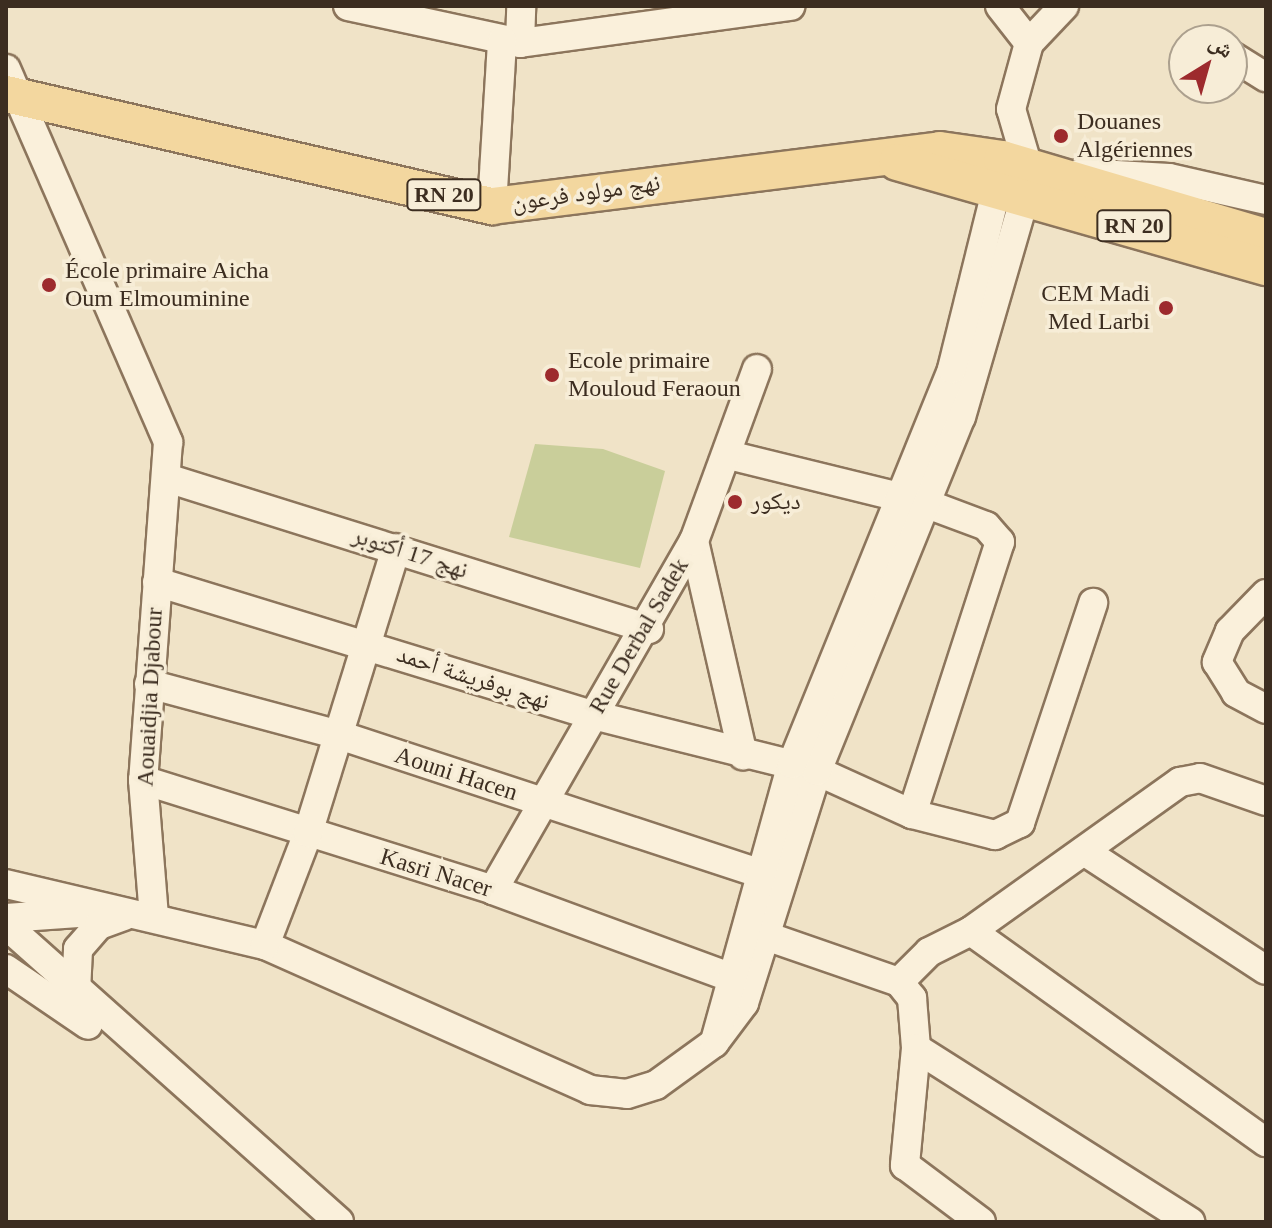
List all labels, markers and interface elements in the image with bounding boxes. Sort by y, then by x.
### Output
north arrow [1168,24,1248,104]
text: ش [1205,29,1238,63]
place label: Douanes Algériennes [1077,108,1193,164]
marker: Douanes Algériennes [1052,127,1070,145]
street label: نهج مولود فرعون [510,168,662,218]
road number: RN 20 [406,177,482,213]
road number: RN 20 [1096,208,1172,244]
place label: École primaire Aicha Oum Elmouminine [65,257,270,313]
marker: École primaire Aicha Oum Elmouminine [40,276,58,294]
place label: CEM Madi Med Larbi [1041,280,1150,336]
marker: CEM Madi Med Larbi [1157,299,1175,317]
place label: Ecole primaire Mouloud Feraoun [568,347,741,403]
marker: Ecole primaire Mouloud Feraoun [543,366,561,384]
place label: ديكور [751,488,801,516]
marker: ديكور [726,493,744,511]
street label: نهج 17 أكتوبر [349,521,471,585]
street label: Rue Derbal Sadek [583,553,695,719]
street label: Aouaidjia Djabour [131,607,169,787]
street label: نهج بوفريشة أحمد [393,640,553,716]
street label: Aouni Hacen [391,741,521,807]
street label: Kasri Nacer [377,842,495,904]

